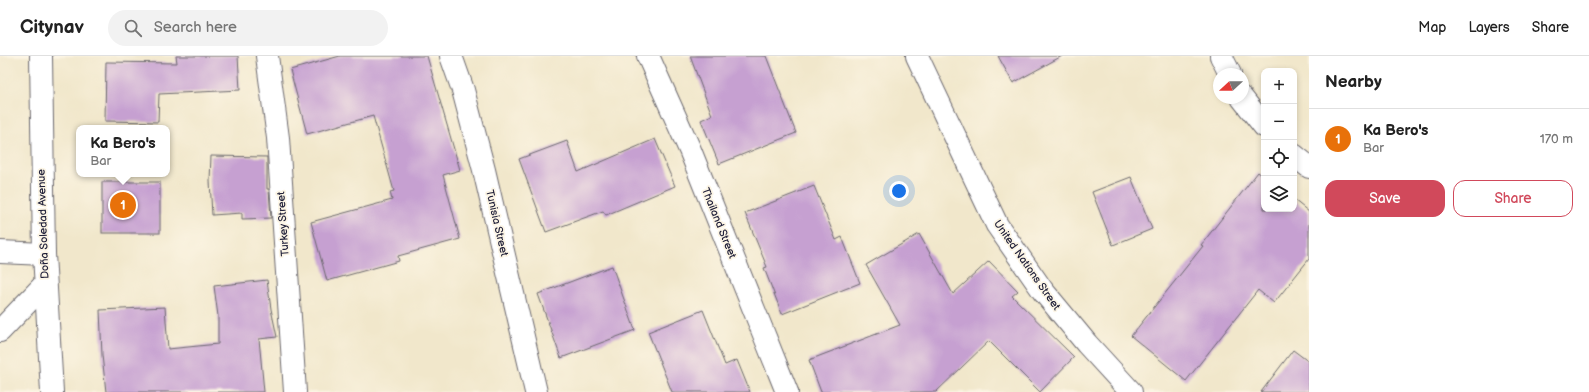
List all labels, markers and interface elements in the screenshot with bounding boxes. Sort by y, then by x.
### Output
search box [108,10,388,46]
text: Citynav [20,16,84,39]
icon: search [122,17,144,39]
text: Search here [154,18,237,37]
text: Map [1418,19,1446,36]
text: Layers [1468,19,1510,36]
text: Share [1532,19,1569,36]
north arrow [1213,68,1249,104]
map controls [1261,68,1297,212]
button: + [1261,68,1297,104]
text: Nearby [1325,72,1382,92]
button: − [1261,104,1297,140]
text: Ka Bero's [1363,121,1428,140]
popup [76,125,170,177]
text: 1 [1335,131,1341,147]
text: 170 m [1540,131,1573,147]
text: Ka Bero's [90,134,156,153]
button: locate [1261,140,1297,176]
text: Bar [1363,140,1384,156]
text: Bar [90,153,111,169]
street label: Doña Soledad Avenue [35,168,51,279]
button: layers [1261,176,1297,212]
button: Save [1325,180,1445,217]
button: Share [1453,180,1573,217]
your location [889,181,909,201]
street label: Thailand Street [699,186,739,261]
street label: Tunisia Street [483,188,511,258]
pin: 1 [110,190,136,220]
street label: Turkey Street [274,191,292,257]
street label: United Nations Street [991,217,1063,313]

